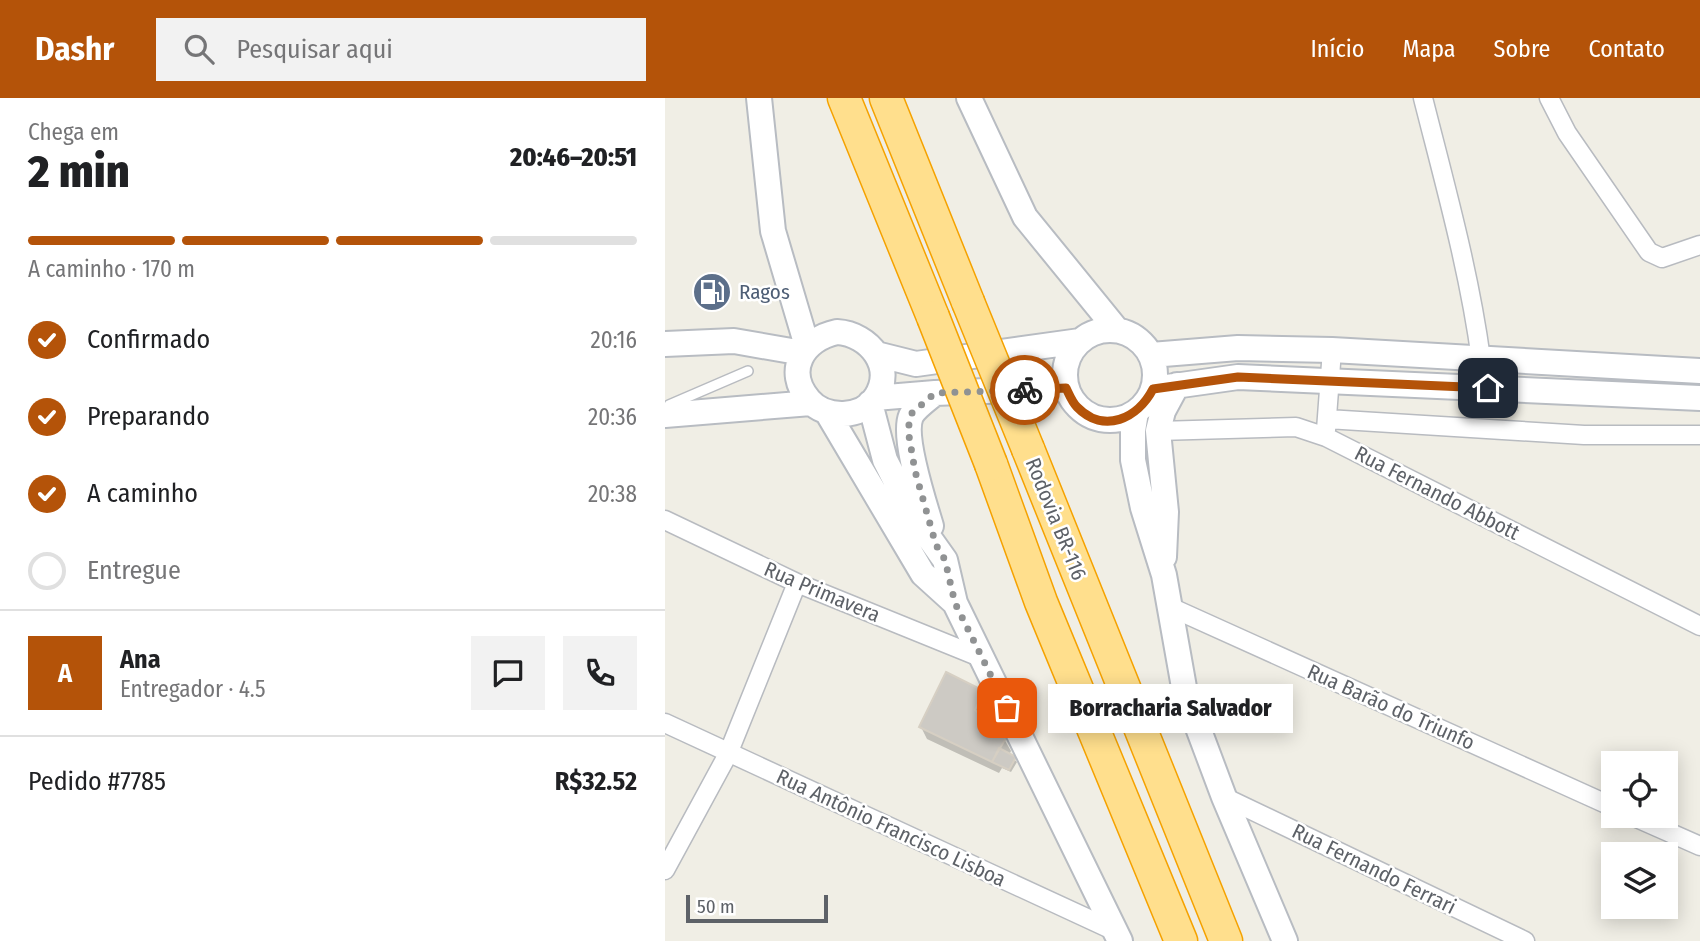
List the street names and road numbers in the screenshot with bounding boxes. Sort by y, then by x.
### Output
street label: Rua Fernando Abbott [1350,440,1524,546]
street label: Rodovia BR-116 [1020,454,1092,584]
street label: Rua Primavera [760,556,884,628]
street label: Rua Barão do Triunfo [1303,658,1479,756]
street label: Rua Antônio Francisco Lisboa [772,763,1010,893]
street label: Rua Fernando Ferrari [1288,818,1460,920]

